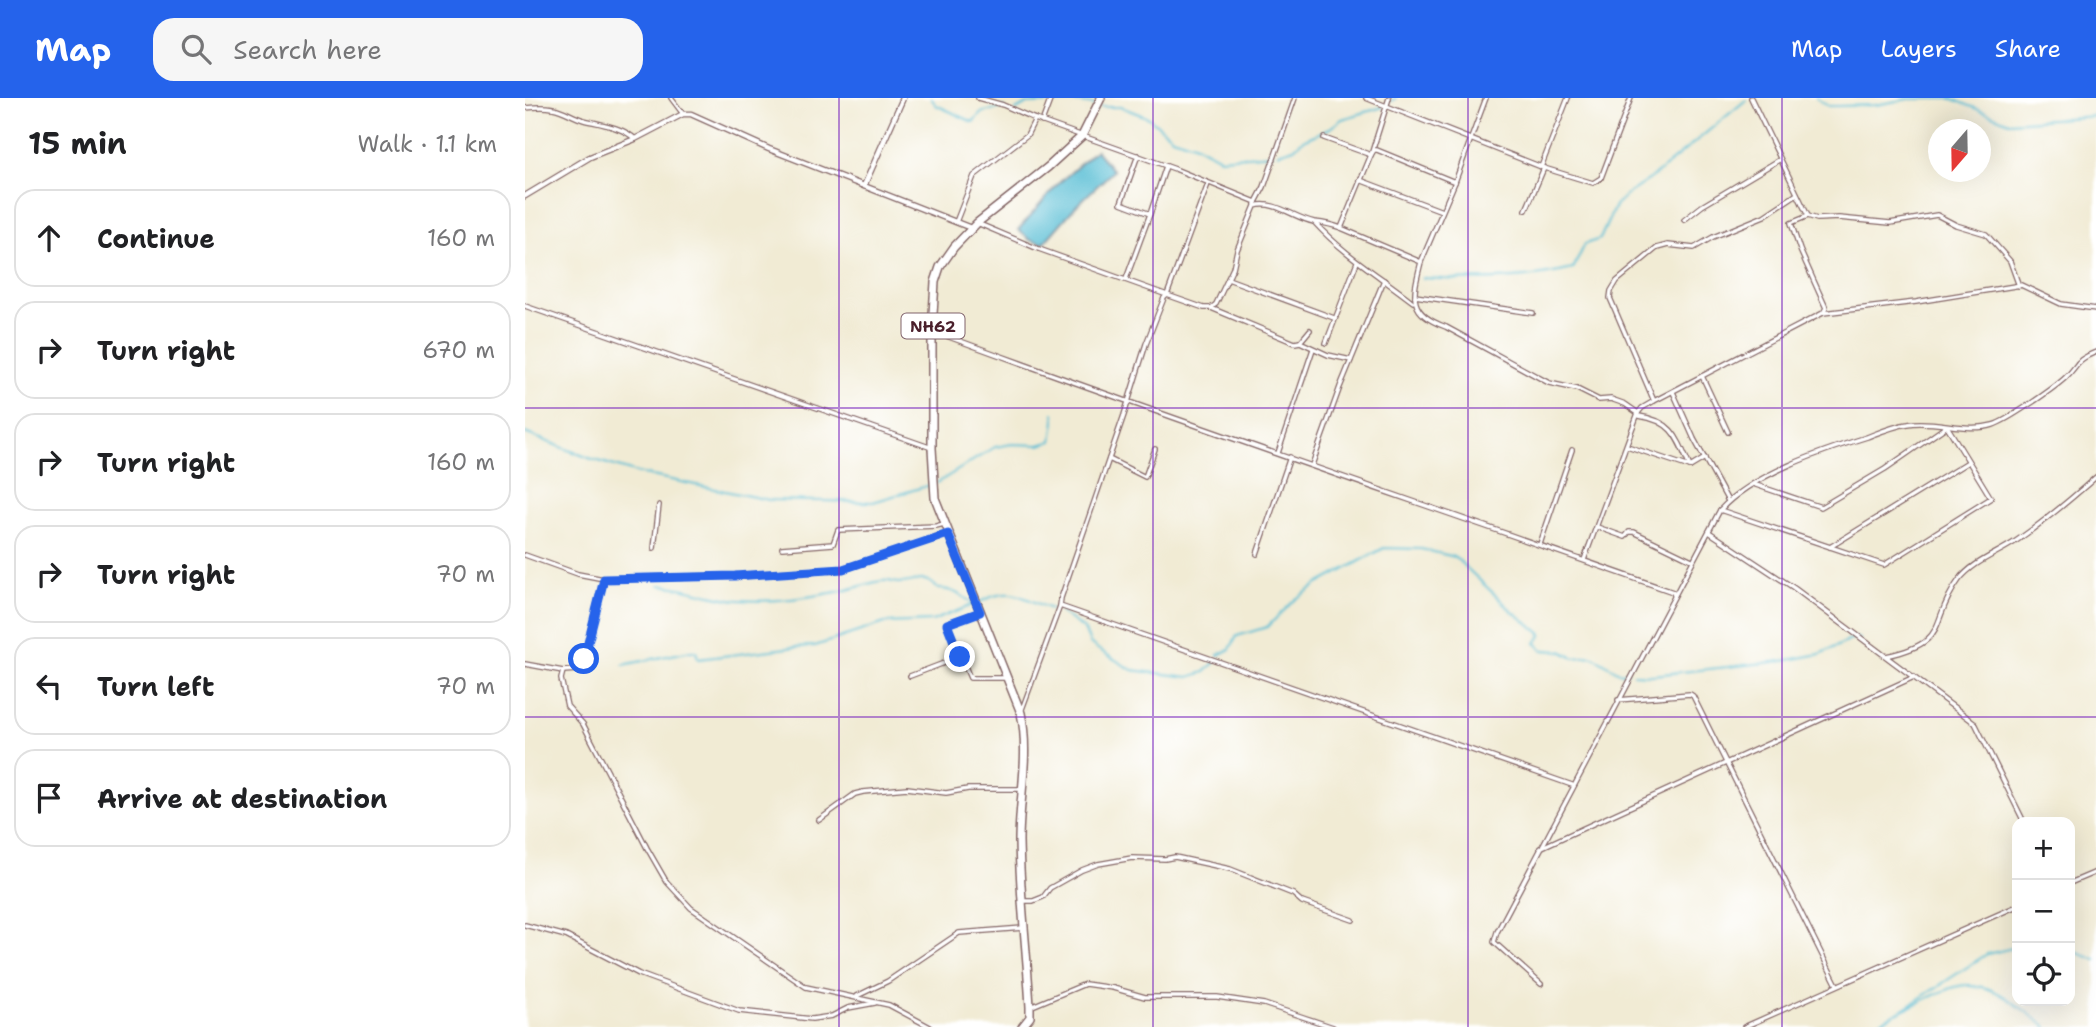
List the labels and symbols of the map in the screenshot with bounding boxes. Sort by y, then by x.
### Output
north arrow [1928,119,1991,182]
road number: NH62 [901,314,965,338]
route end [944,641,975,672]
route start [568,643,599,674]

